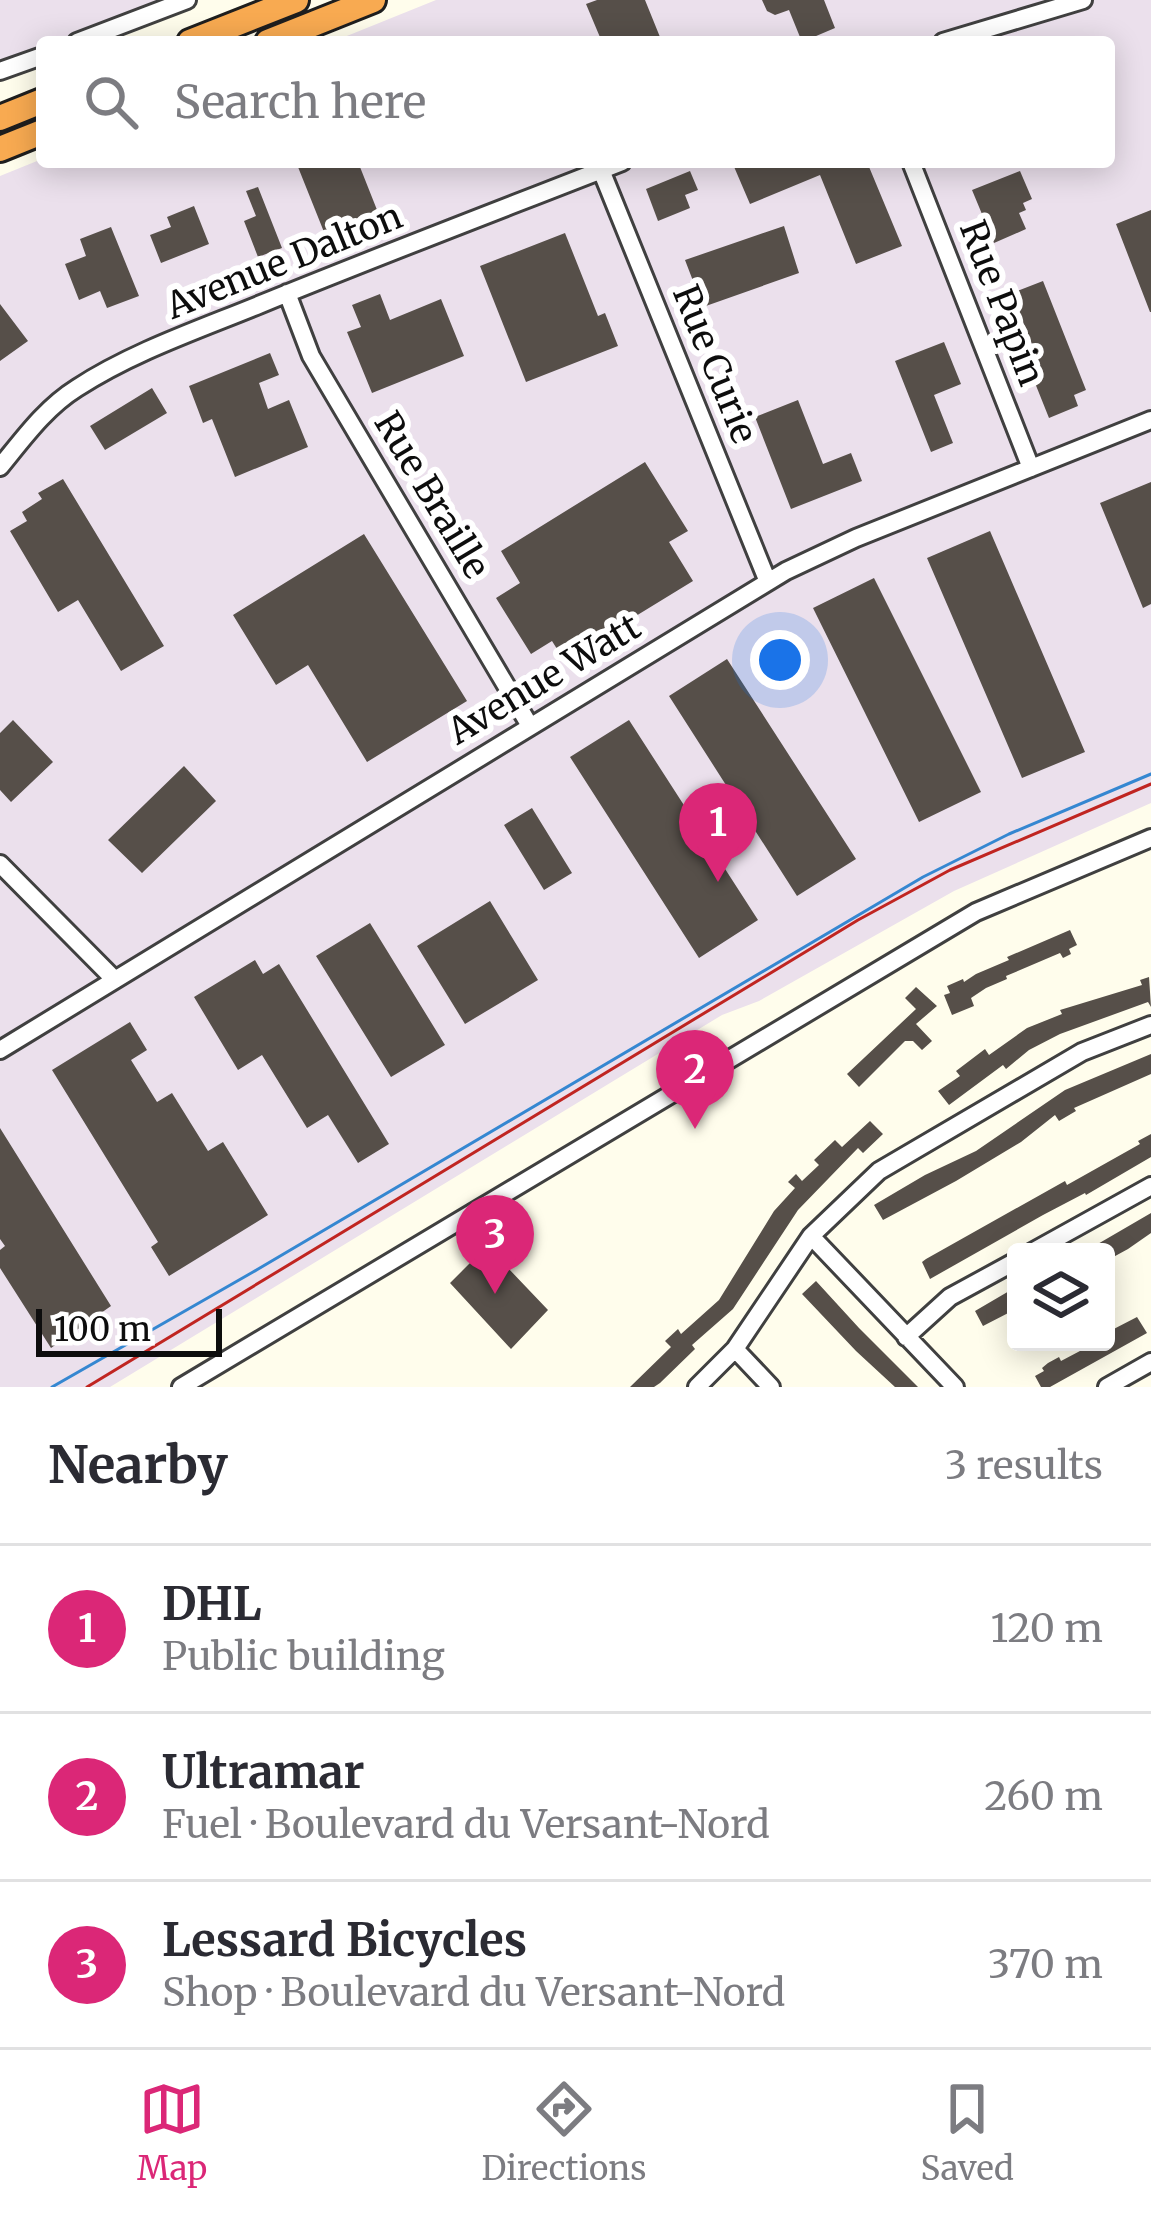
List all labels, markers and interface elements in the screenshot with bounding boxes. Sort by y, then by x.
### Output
search box [36,36,1115,168]
icon: search [78,69,144,135]
text: Search here [174,74,426,130]
street label: Avenue Dalton [159,193,409,329]
street label: Rue Papin [950,214,1054,392]
street label: Rue Curie [663,278,767,450]
street label: Rue Braille [365,404,499,586]
street label: Avenue Watt [439,604,648,755]
your location [750,630,810,690]
pin: 1 [679,783,757,882]
pin: 2 [656,1030,734,1129]
pin: 3 [456,1195,534,1294]
map controls [1007,1243,1115,1351]
button: layers [1007,1243,1115,1351]
scale bar [36,1303,222,1356]
text: 100 m [54,1309,151,1350]
text: Nearby [48,1433,228,1497]
text: 3 results [945,1441,1103,1490]
text: DHL [162,1576,261,1632]
text: 1 [78,1604,96,1653]
text: 120 m [990,1604,1103,1653]
text: Public building [162,1632,445,1681]
text: Ultramar [162,1744,364,1800]
text: 2 [76,1772,98,1821]
text: 260 m [984,1772,1103,1821]
text: Fuel · Boulevard du Versant-Nord [162,1800,770,1849]
text: Lessard Bicycles [162,1912,527,1968]
text: 3 [76,1940,98,1989]
text: 370 m [988,1940,1103,1989]
text: Shop · Boulevard du Versant-Nord [162,1968,785,2017]
tab: Map [137,2076,207,2189]
tab: Directions [481,2076,646,2189]
tab: Saved [920,2076,1014,2189]

